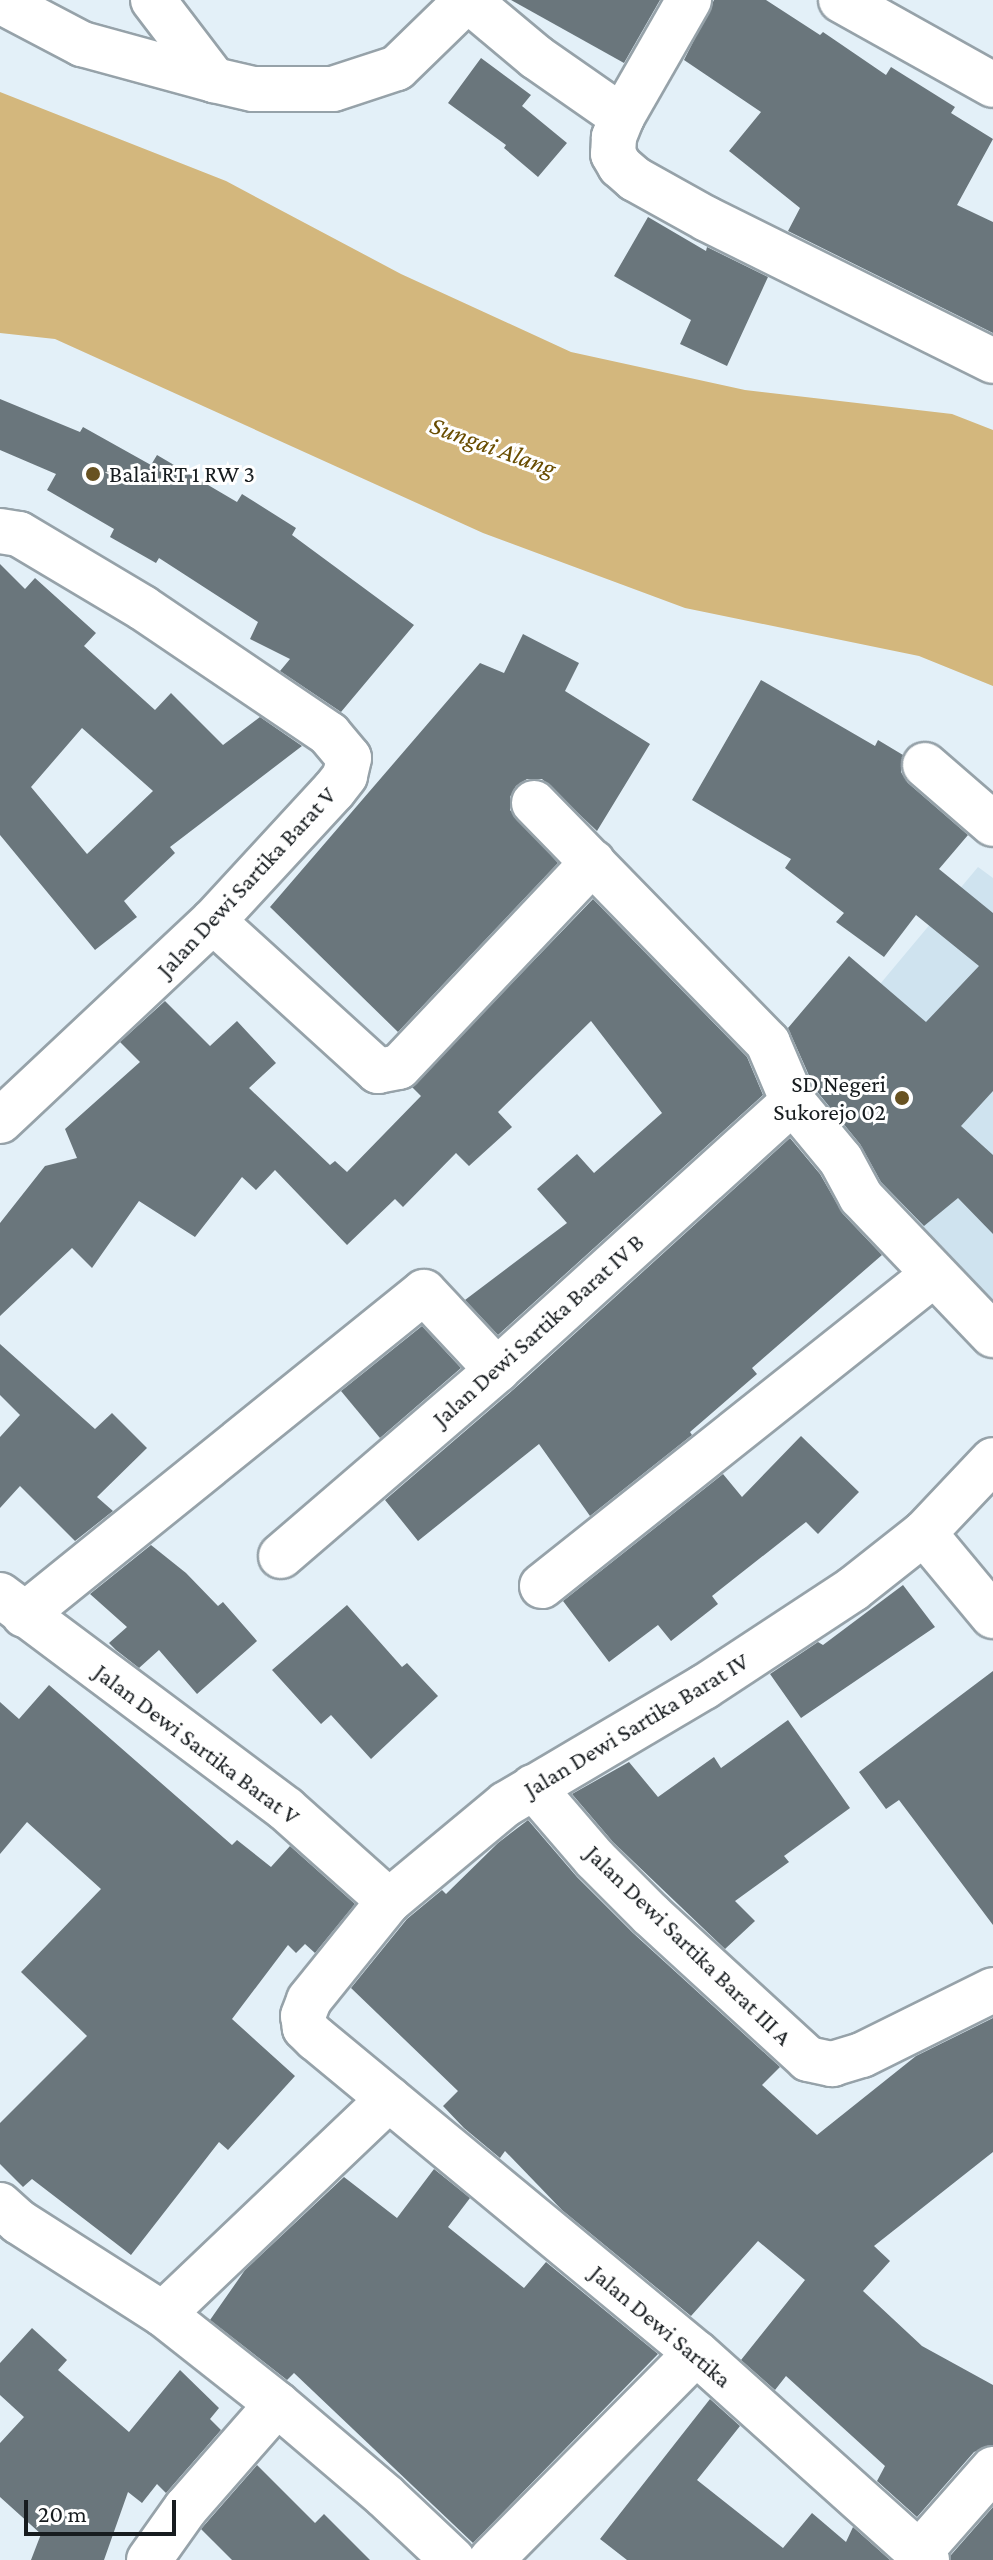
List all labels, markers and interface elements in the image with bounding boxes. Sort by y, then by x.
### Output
water label: Sungai Alang [426,410,560,484]
place label: Balai RT 1 RW 3 [109,460,255,488]
marker: Balai RT 1 RW 3 [84,465,102,483]
street label: Jalan Dewi Sartika Barat V [150,781,342,983]
place label: SD Negeri Sukorejo 02 [773,1070,886,1126]
marker: SD Negeri Sukorejo 02 [893,1089,911,1107]
street label: Jalan Dewi Sartika Barat IV B [426,1227,650,1433]
street label: Jalan Dewi Sartika Barat IV [519,1647,753,1803]
street label: Jalan Dewi Sartika Barat V [89,1657,305,1831]
street label: Jalan Dewi Sartika Barat III A [580,1839,798,2051]
street label: Jalan Dewi Sartika [585,2259,737,2393]
scale bar [28,2484,180,2534]
text: 20 m [38,2500,87,2527]

